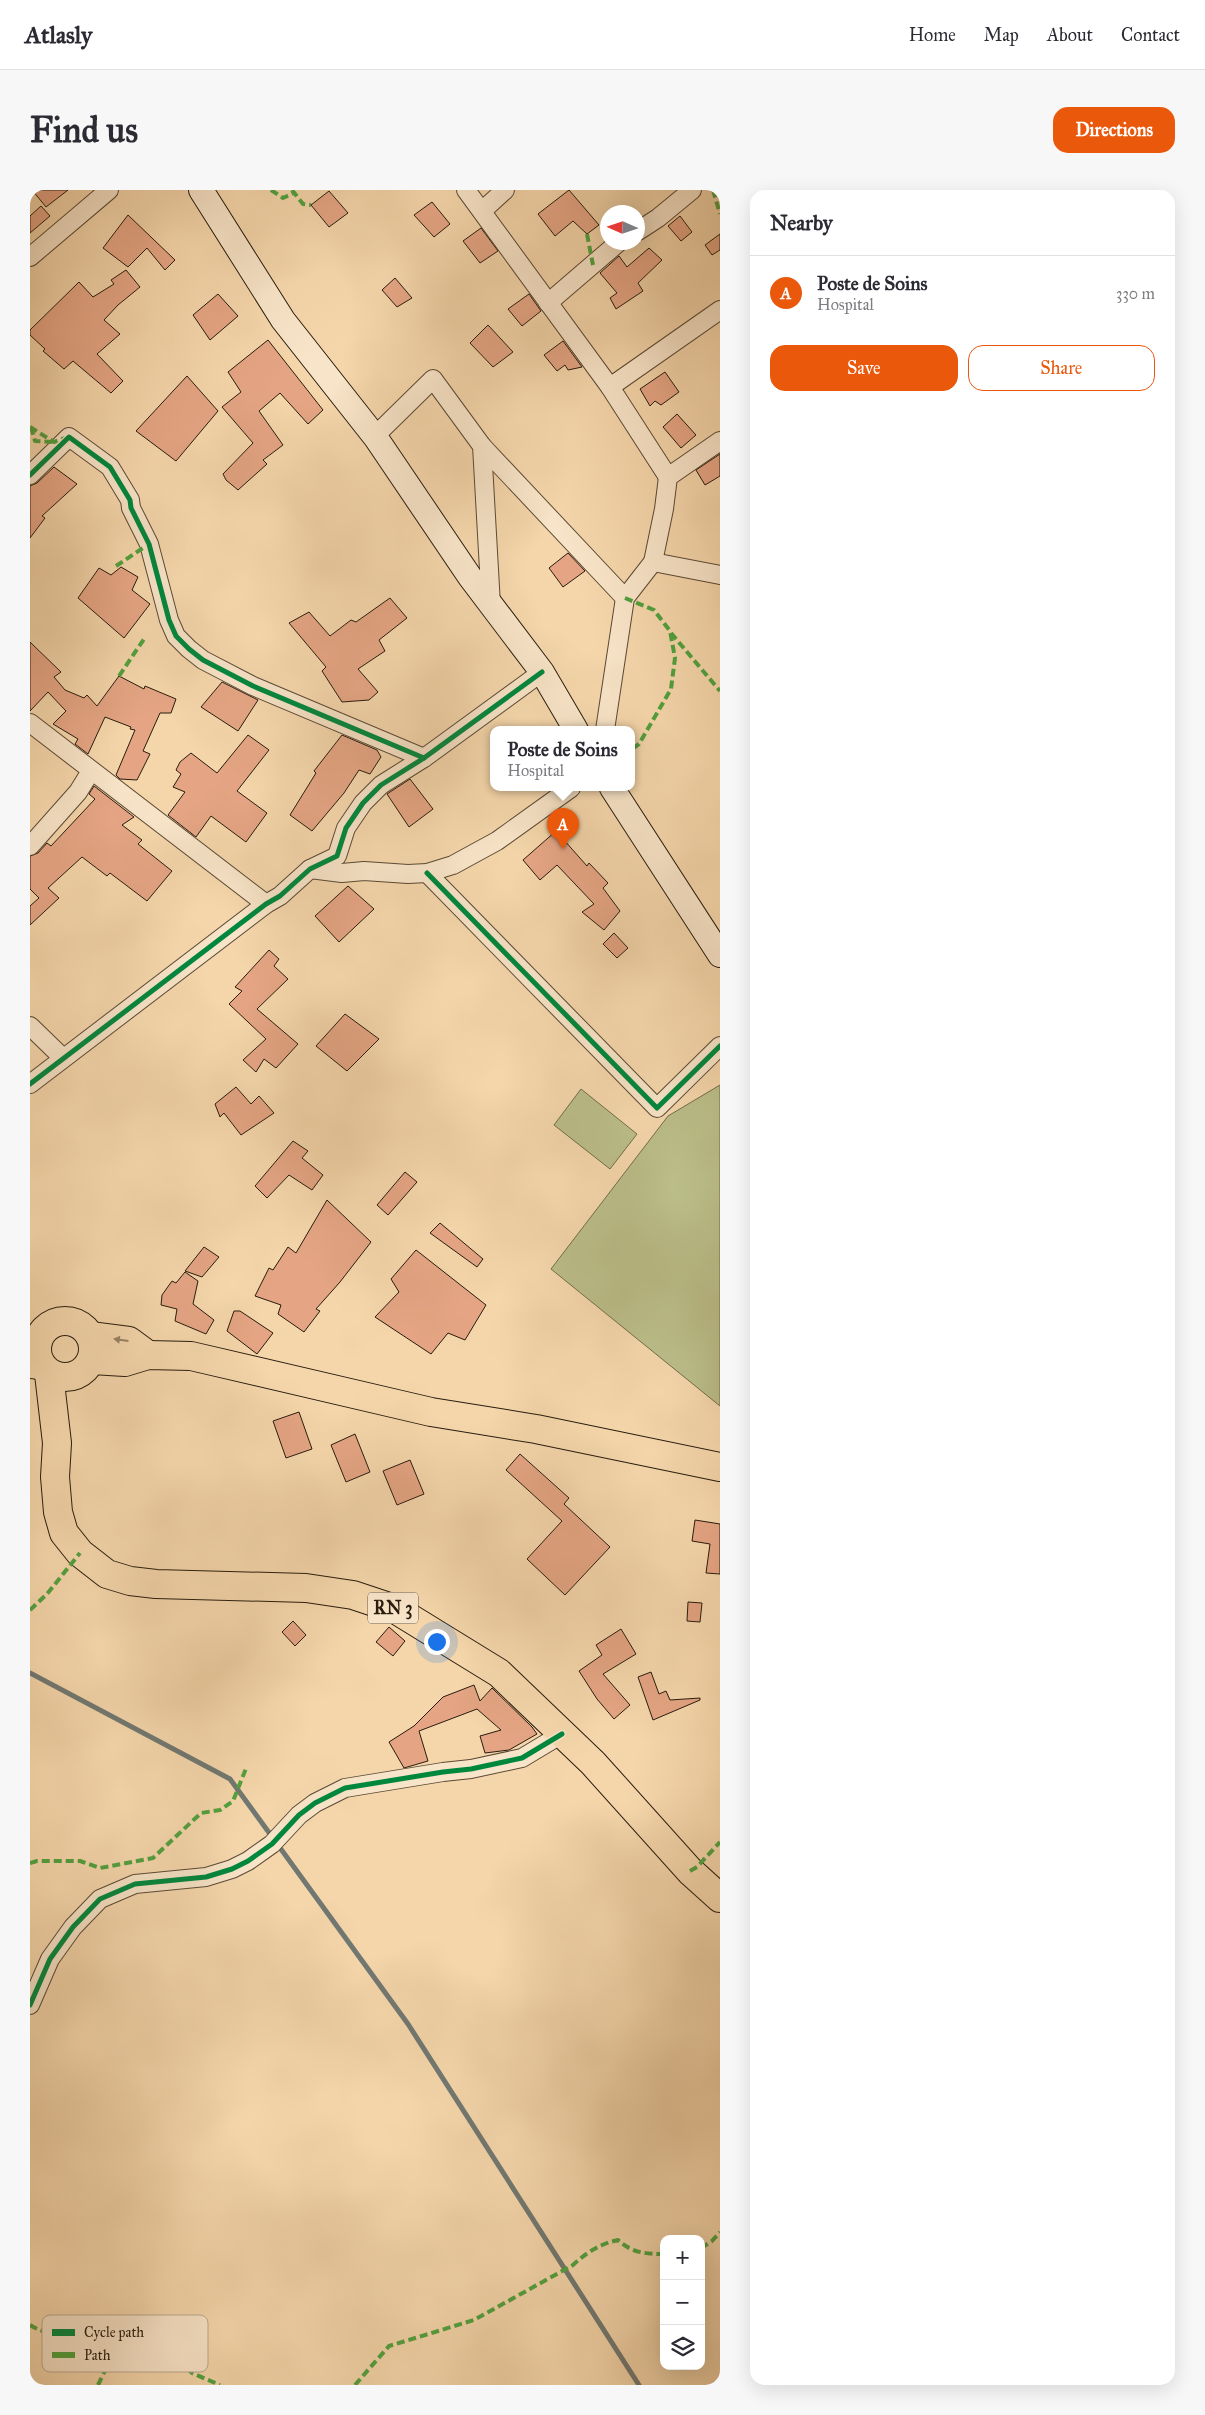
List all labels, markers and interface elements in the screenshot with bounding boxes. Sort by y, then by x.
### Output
text: Atlasly [25,20,92,50]
text: Home [909,24,956,46]
text: Map [984,24,1019,46]
text: About [1047,24,1093,46]
text: Contact [1121,24,1180,46]
button: Directions [1053,107,1175,153]
text: Find us [30,109,138,152]
north arrow [600,205,645,250]
text: Nearby [770,210,833,236]
text: Poste de Soins [817,272,927,295]
text: A [781,284,791,303]
text: 330 m [1116,284,1155,303]
text: Hospital [817,295,874,314]
button: Save [770,345,958,391]
button: Share [968,345,1155,391]
popup [490,726,635,791]
text: Poste de Soins [507,738,618,761]
text: Hospital [507,761,564,780]
pin: A [547,808,579,849]
one-way arrow [113,1336,129,1344]
road number: RN 3 [368,1592,418,1624]
your location [424,1629,450,1655]
map controls [660,2235,705,2370]
button: + [660,2235,705,2280]
button: − [660,2280,705,2325]
legend [42,2315,208,2372]
text: Cycle path [84,2324,144,2341]
button: layers [660,2325,705,2370]
text: Path [84,2347,111,2364]

